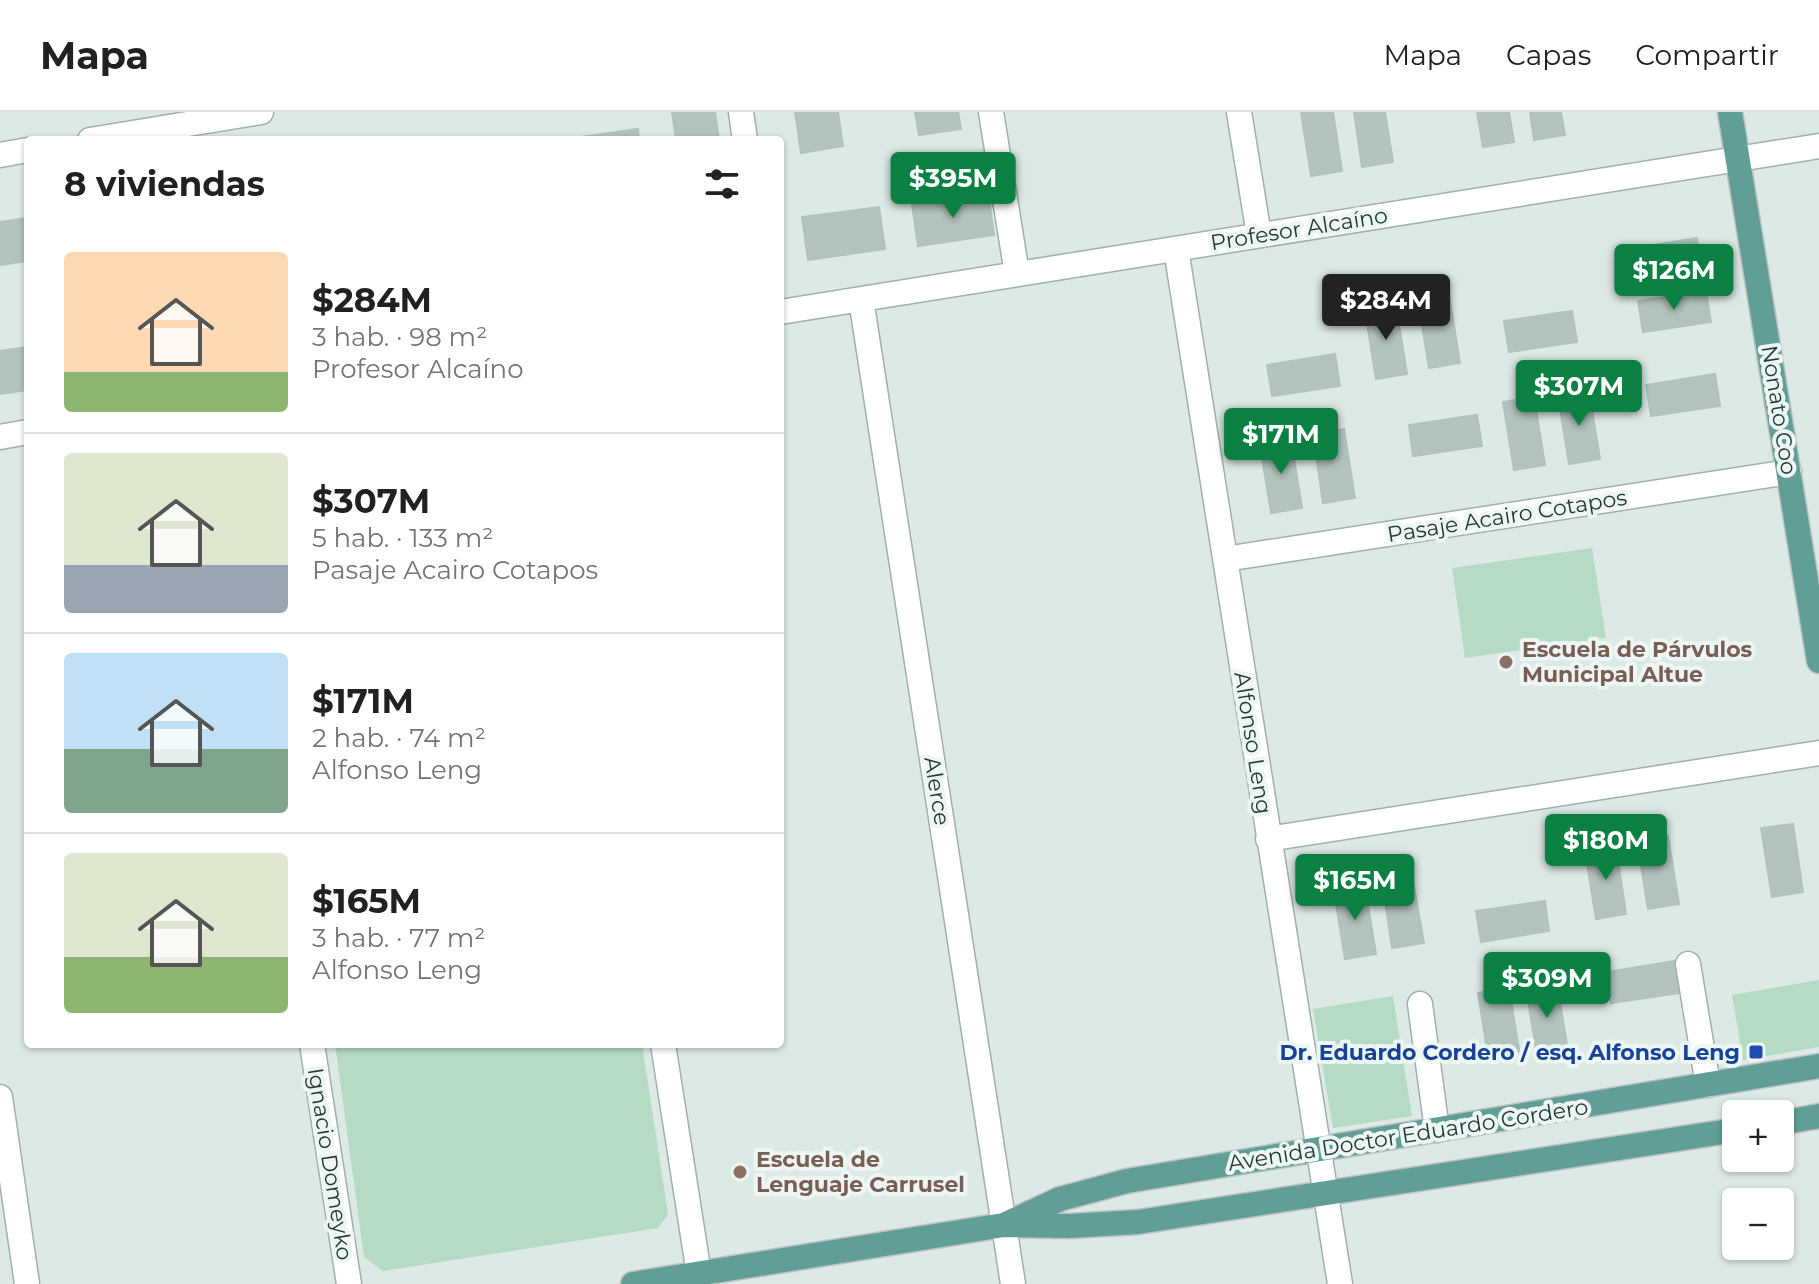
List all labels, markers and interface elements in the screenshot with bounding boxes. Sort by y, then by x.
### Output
text: Mapa [40,32,149,79]
text: Mapa [1383,38,1462,72]
text: Capas [1506,38,1591,72]
text: Compartir [1635,38,1779,72]
pin: $395M [897,152,1009,220]
icon: filters [700,162,744,206]
text: $395M [909,162,997,194]
text: 8 viviendas [64,163,265,205]
street label: Profesor Alcaíno [1209,202,1389,256]
pin: $126M [1618,244,1730,312]
text: $126M [1632,254,1716,286]
pin: $284M [1330,274,1442,342]
text: $284M [312,279,432,321]
icon: home [128,284,224,380]
text: $284M [1340,284,1432,316]
text: 3 hab. · 98 m² [312,321,487,353]
street label: Nonato Coo [1755,344,1803,476]
text: Profesor Alcaíno [312,353,523,385]
pin: $307M [1523,360,1635,428]
text: $307M [1534,370,1624,402]
pin: $171M [1225,408,1337,476]
text: $171M [1242,418,1320,450]
text: $307M [312,480,430,522]
street label: Pasaje Acairo Cotapos [1385,484,1629,548]
icon: home [128,485,224,581]
text: 5 hab. · 133 m² [312,522,494,554]
text: Pasaje Acairo Cotapos [312,554,598,586]
place label: Escuela de Párvulos Municipal Altue [1522,636,1753,688]
marker: Escuela de Párvulos Municipal Altue [1497,653,1515,671]
street label: Alfonso Leng [1228,670,1278,816]
text: $171M [312,680,414,722]
icon: home [128,685,224,781]
text: 2 hab. · 74 m² [312,722,486,754]
text: Alfonso Leng [312,754,482,786]
street label: Alerce [918,755,956,827]
pin: $180M [1550,814,1662,882]
text: $180M [1563,824,1649,856]
pin: $165M [1299,854,1411,922]
text: $165M [1313,864,1397,896]
text: $165M [312,880,421,922]
icon: home [128,885,224,981]
text: 3 hab. · 77 m² [312,922,486,954]
pin: $309M [1491,952,1603,1020]
text: Alfonso Leng [312,954,482,986]
text: $309M [1502,962,1592,994]
place label: Dr. Eduardo Cordero / esq. Alfonso Leng [1279,1039,1740,1066]
marker: Dr. Eduardo Cordero / esq. Alfonso Leng [1747,1043,1765,1061]
street label: Ignacio Domeyko [301,1066,359,1262]
street label: Avenida Doctor Eduardo Cordero [1226,1093,1590,1177]
map controls [1722,1100,1794,1260]
button: + [1722,1100,1794,1172]
place label: Escuela de Lenguaje Carrusel [756,1146,965,1198]
marker: Escuela de Lenguaje Carrusel [731,1163,749,1181]
button: − [1722,1188,1794,1260]

